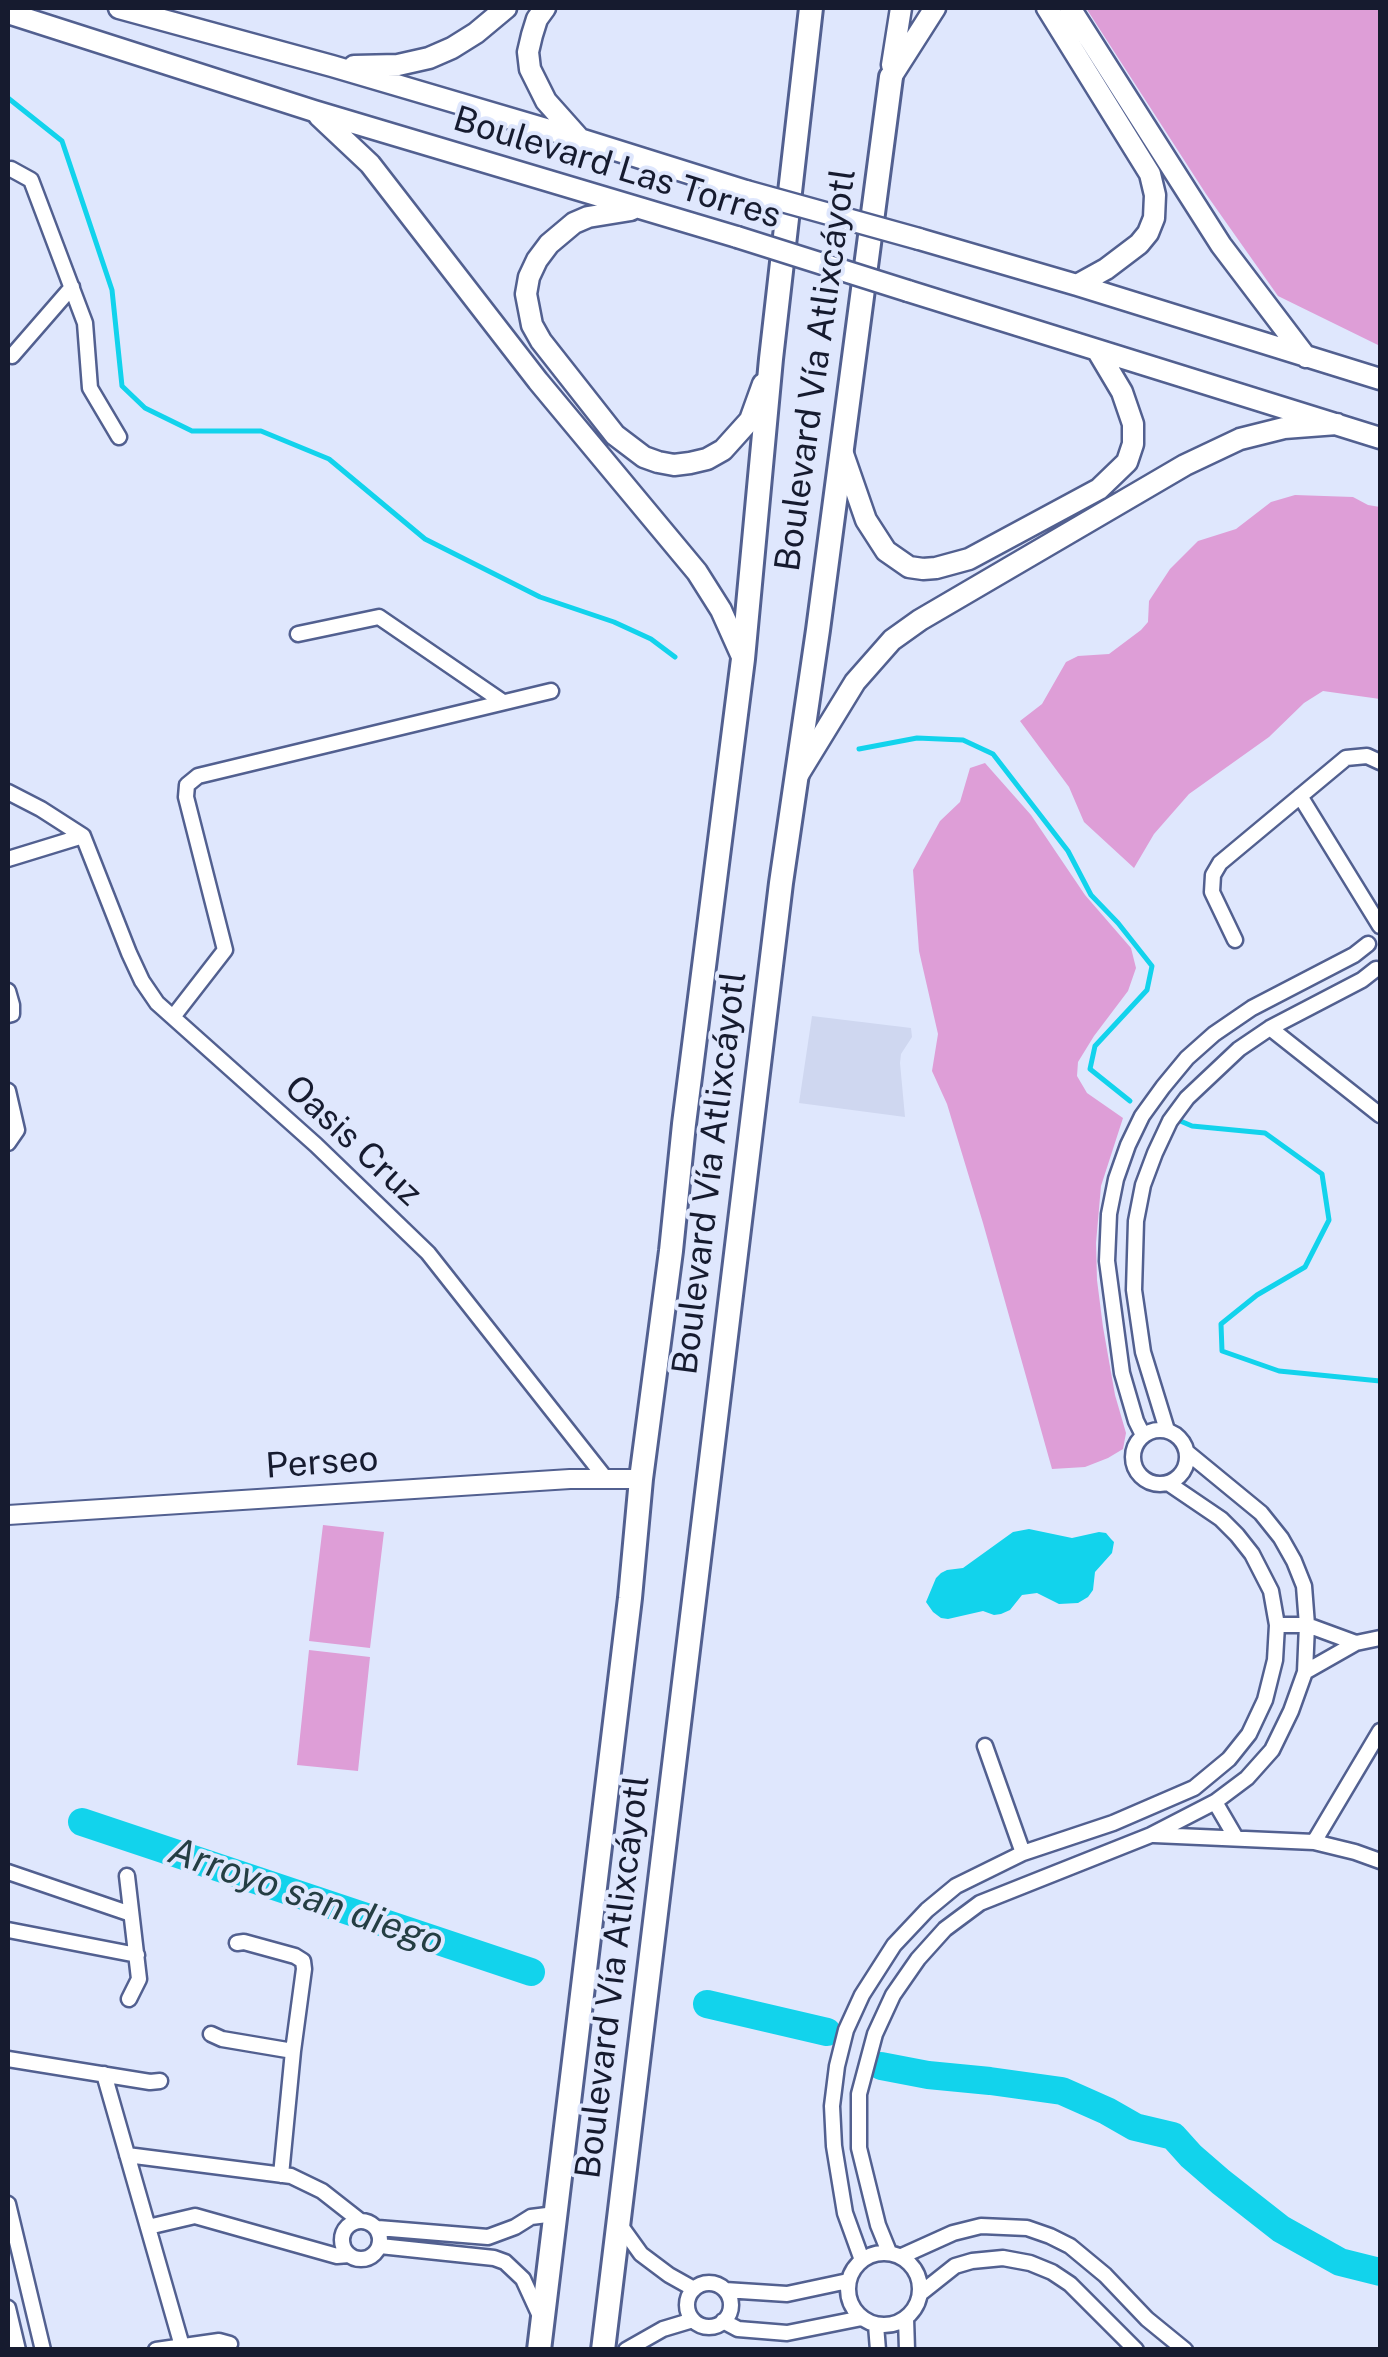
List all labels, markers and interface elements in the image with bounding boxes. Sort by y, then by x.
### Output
street label: Boulevard Las Torres [448,98,786,238]
street label: Boulevard Vía Atlixcáyotl [767,166,865,574]
street label: Boulevard Vía Atlixcáyotl [664,969,756,1377]
street label: Oasis Cruz [276,1067,430,1215]
street label: Perseo [264,1438,380,1488]
street label: Boulevard Vía Atlixcáyotl [567,1773,659,2181]
water label: Arroyo san diego [163,1829,449,1965]

